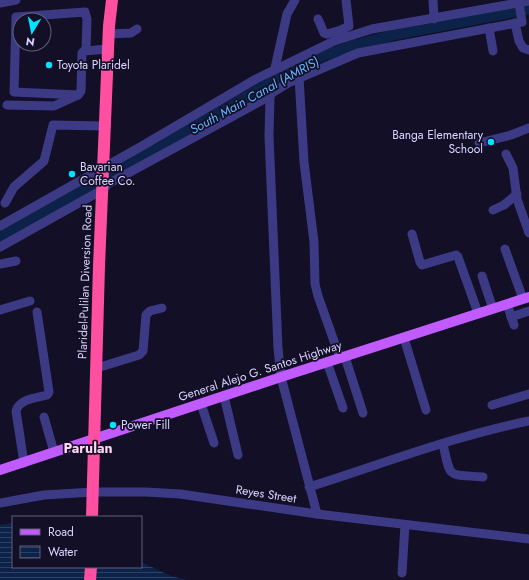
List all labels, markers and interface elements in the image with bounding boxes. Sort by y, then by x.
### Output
north arrow [12,12,52,52]
text: N [25,33,36,50]
water label: South Main Canal (AMRIS) [186,52,322,139]
place label: Toyota Plaridel [57,56,130,74]
marker: Toyota Plaridel [44,60,54,70]
place label: Banga Elementary School [392,126,484,158]
marker: Banga Elementary School [486,137,496,147]
place label: Bavarian Coffee Co. [80,158,135,190]
marker: Bavarian Coffee Co. [67,169,77,179]
street label: Plaridel-Pulilan Diversion Road [73,204,97,360]
street label: General Alejo G. Santos Highway [176,336,345,406]
place label: Power Fill [121,416,170,434]
marker: Power Fill [108,420,118,430]
district label: Parulan [63,438,113,458]
street label: Reyes Street [234,480,298,508]
legend [12,516,142,568]
text: Road [48,523,74,541]
text: Water [48,543,79,561]

